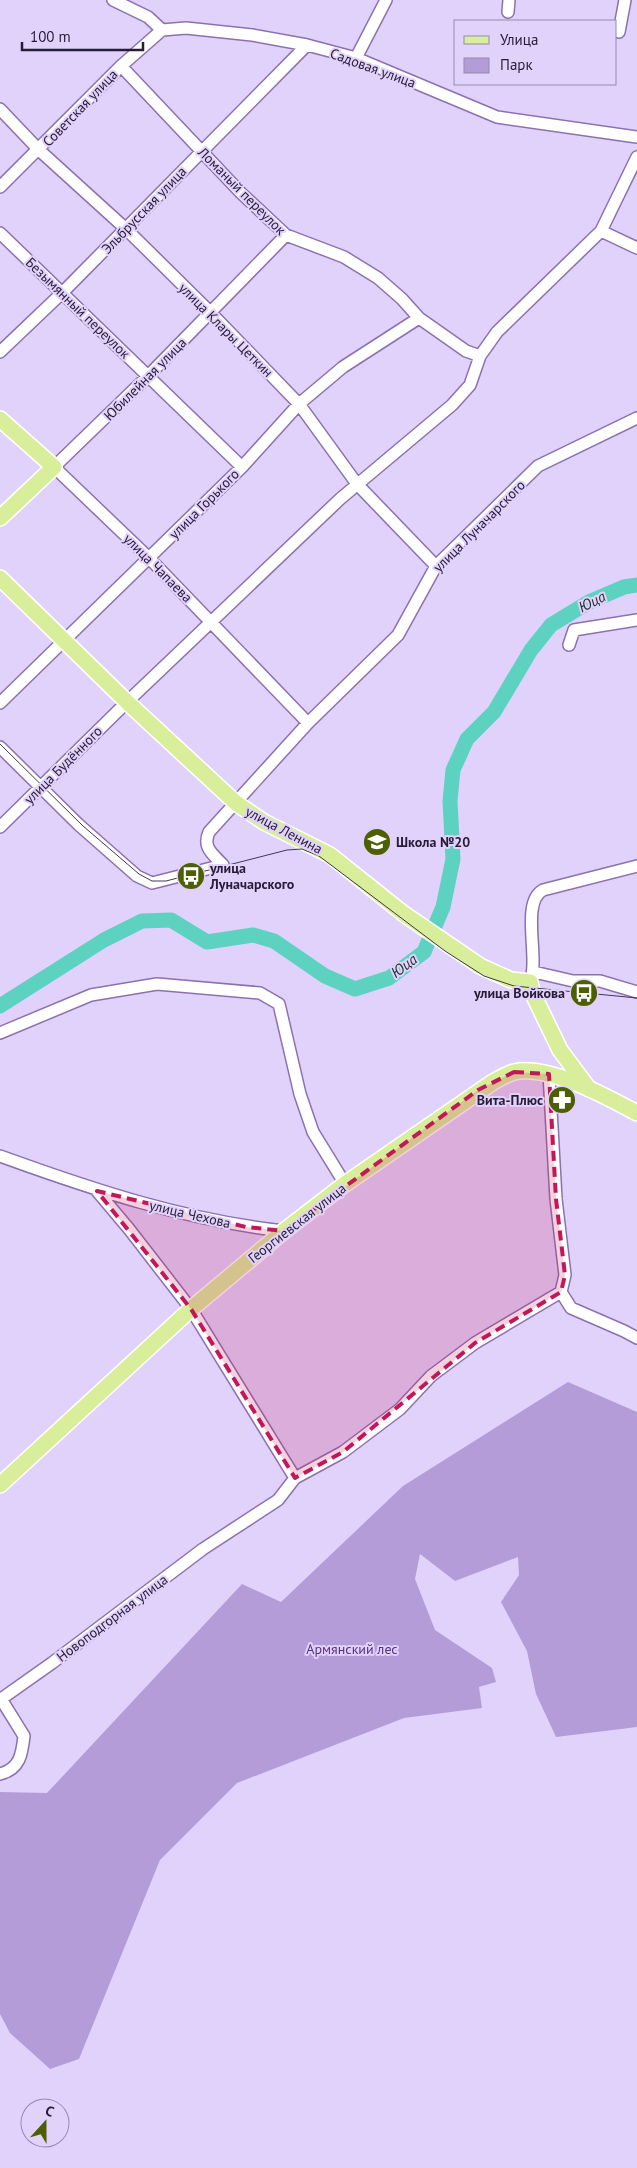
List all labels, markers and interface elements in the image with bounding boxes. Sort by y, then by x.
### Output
scale bar [22,20,144,52]
legend [454,20,617,85]
text: 100 m [30,27,71,46]
text: Улица [500,30,538,49]
street label: Садовая улица [328,44,418,92]
text: Парк [500,55,533,74]
street label: Советская улица [39,66,121,150]
street label: Ломаный переулок [194,143,290,239]
street label: Эльбрусская улица [98,163,190,257]
street label: Безымянный переулок [22,254,134,363]
street label: улица Клары Цеткин [175,279,277,381]
street label: Юбилейная улица [100,334,190,424]
street label: улица Горького [165,465,243,543]
street label: улица Луначарского [429,476,529,576]
street label: улица Чапаева [120,530,196,606]
water label: Юца [575,586,609,616]
street label: улица Будённого [20,722,106,808]
street label: улица Ленина [242,802,326,858]
school or university icon: Школа №20 [362,827,392,857]
place label: Школа №20 [396,833,470,851]
place label: улица Луначарского [209,859,295,893]
bus stop icon: улица Луначарского [176,861,206,891]
water label: Юца [387,949,421,982]
bus stop icon: улица Войкова [569,978,599,1008]
place label: улица Войкова [473,984,565,1002]
pharmacy icon: Вита-Плюс [547,1085,577,1115]
place label: Вита-Плюс [477,1091,543,1109]
street label: Георгиевская улица [244,1179,350,1267]
street label: улица Чехова [148,1196,233,1232]
street label: Новоподгорная улица [53,1570,171,1666]
park label: Армянский лес [306,1640,398,1658]
north arrow [20,2098,70,2148]
text: С [43,2101,57,2121]

